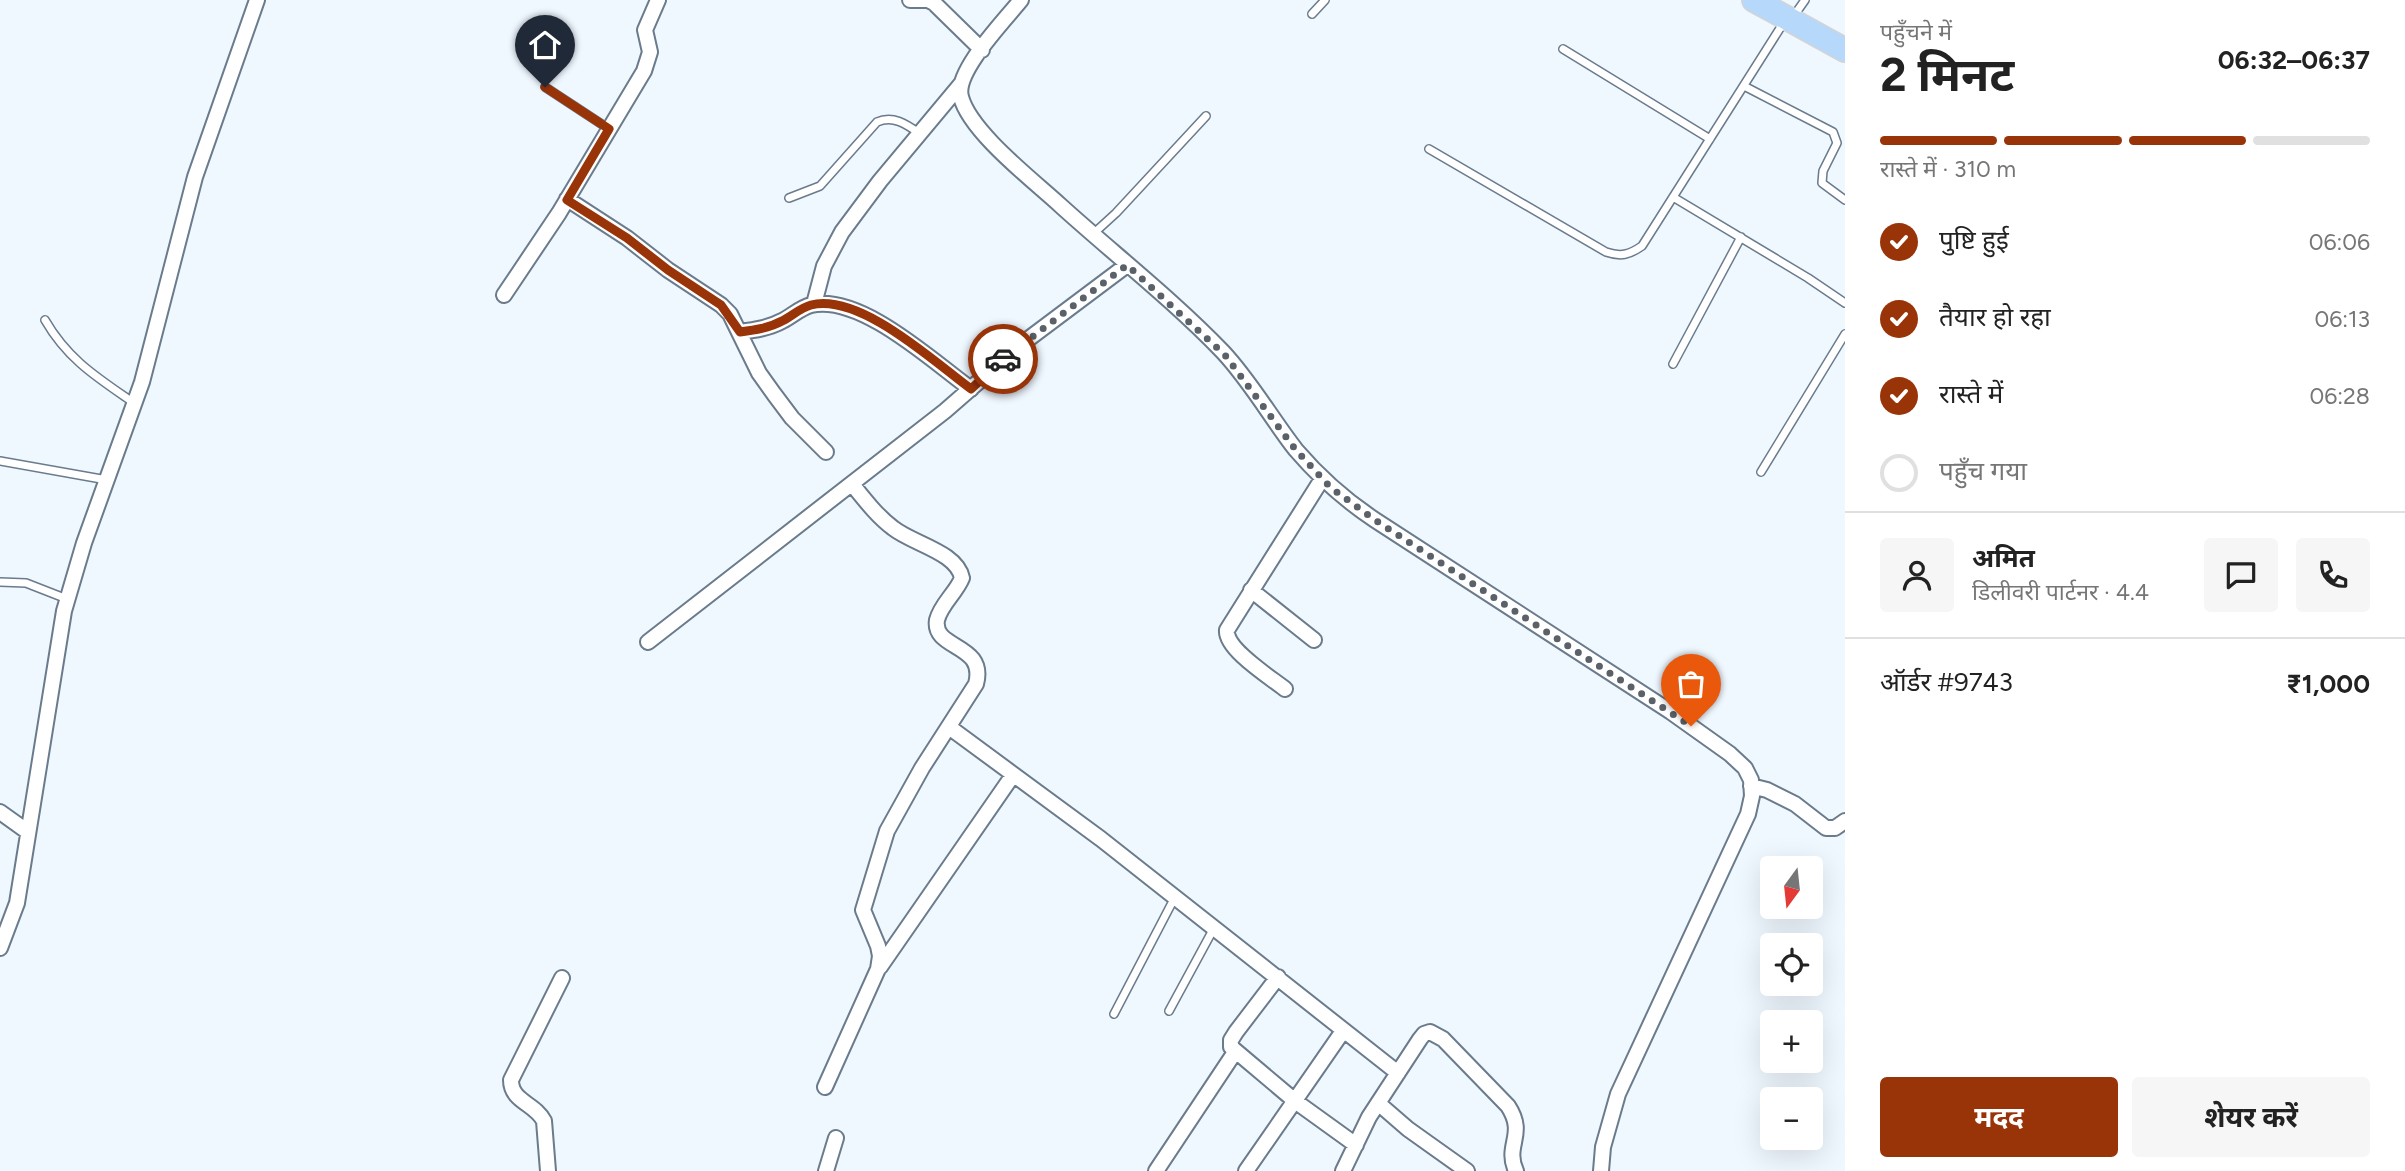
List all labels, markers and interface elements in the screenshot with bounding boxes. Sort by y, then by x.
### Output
pin [515,15,575,87]
text: पहुँचने में [1880,18,1952,46]
icon: home [526,26,564,64]
text: 06:32–06:37 [2218,44,2370,76]
text: 2 मिनट [1880,47,2014,103]
text: रास्ते में · 310 m [1880,155,2016,183]
icon: check [1880,223,1918,261]
text: पुष्टि हुई [1939,224,2009,256]
text: 06:06 [2309,228,2370,256]
icon: check [1880,300,1918,338]
text: तैयार हो रहा [1939,301,2051,333]
text: 06:13 [2314,305,2370,333]
courier [968,324,1038,394]
icon: car [984,340,1022,378]
icon: check [1880,377,1918,415]
text: रास्ते में [1939,378,2003,410]
text: 06:28 [2309,382,2370,410]
text: पहुँच गया [1939,455,2027,487]
button: person [1880,538,1954,612]
button: chat [2204,538,2278,612]
button: phone [2296,538,2370,612]
text: अमित [1972,542,2035,574]
text: डिलीवरी पार्टनर · 4.4 [1972,578,2149,606]
pin [1661,654,1721,726]
icon: bag [1672,665,1710,703]
text: ऑर्डर #9743 [1880,666,2013,698]
text: ₹1,000 [2286,668,2370,700]
north arrow [1760,856,1824,919]
map controls [1760,856,1823,1150]
button: locate [1760,933,1823,996]
button: + [1760,1010,1823,1073]
button: मदद [1880,1077,2118,1157]
button: शेयर करें [2132,1077,2370,1157]
button: − [1760,1087,1823,1150]

